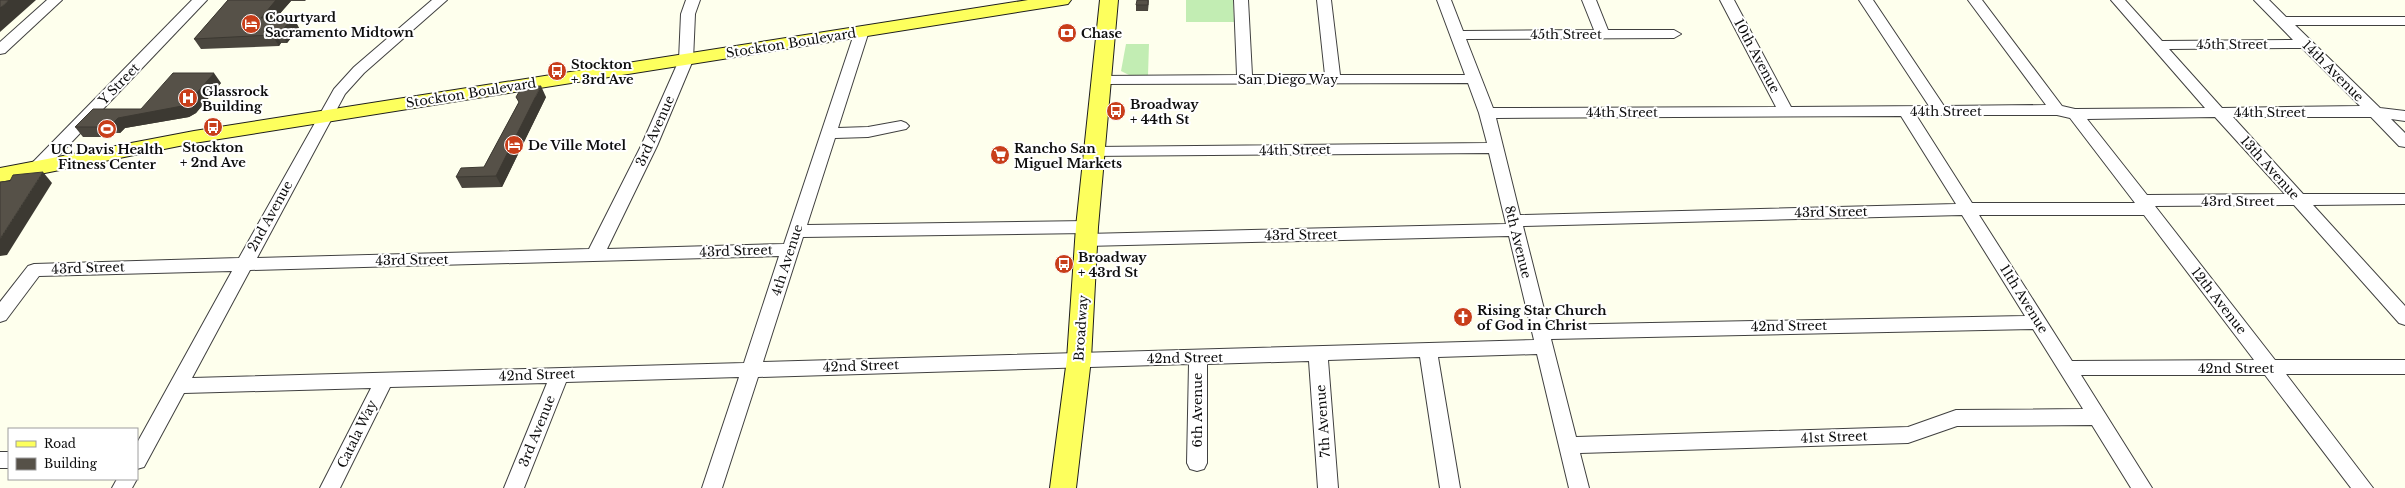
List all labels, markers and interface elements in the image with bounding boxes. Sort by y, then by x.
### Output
place label: Courtyard Sacramento Midtown [265,9,414,41]
hotel icon: Courtyard Sacramento Midtown [240,13,262,35]
street label: 10th Avenue [1730,16,1784,96]
bank icon: Chase [1056,22,1078,44]
street label: Stockton Boulevard [725,24,857,62]
place label: Chase [1081,25,1123,42]
street label: 45th Street [1530,26,1602,43]
street label: 45th Street [2196,36,2268,53]
street label: 14th Avenue [2299,37,2367,105]
place label: Stockton + 3rd Ave [571,56,634,88]
street label: Y Street [94,59,143,109]
bus stop icon: Stockton + 3rd Ave [546,60,568,82]
street label: San Diego Way [1238,71,1339,88]
street label: Stockton Boulevard [405,74,537,112]
place label: Glassrock Building [202,83,269,115]
hospital icon: Glassrock Building [177,87,199,109]
street label: 3rd Avenue [632,93,678,169]
place label: Broadway + 44th St [1130,96,1199,128]
bus stop icon: Broadway + 44th St [1105,100,1127,122]
street label: 44th Street [1910,103,1982,120]
street label: 44th Street [1586,104,1658,121]
street label: 44th Street [2234,104,2306,121]
bus stop icon: Stockton + 2nd Ave [202,116,224,138]
sports icon: UC Davis Health Fitness Center [96,118,118,140]
street label: 13th Avenue [2237,132,2303,204]
hotel icon: De Ville Motel [503,134,525,156]
place label: De Ville Motel [528,137,626,154]
place label: Stockton + 2nd Ave [180,139,246,171]
place label: Rancho San Miguel Markets [1014,140,1122,172]
place label: UC Davis Health Fitness Center [51,141,164,173]
street label: 44th Street [1259,141,1331,159]
supermarket icon: Rancho San Miguel Markets [989,144,1011,166]
street label: 2nd Avenue [244,178,296,254]
street label: 43rd Street [2201,193,2275,210]
street label: 43rd Street [1794,203,1868,221]
street label: 8th Avenue [1501,204,1535,280]
street label: 4th Avenue [767,222,807,298]
street label: 43rd Street [1264,226,1338,244]
street label: 43rd Street [699,241,773,261]
place label: Broadway + 43rd St [1078,249,1147,281]
street label: 43rd Street [375,251,449,269]
bus stop icon: Broadway + 43rd St [1053,253,1075,275]
street label: 43rd Street [51,258,125,278]
street label: 11th Avenue [1996,261,2052,337]
street label: 12th Avenue [2188,264,2250,338]
street label: Broadway [1070,293,1092,362]
place label: Rising Star Church of God in Christ [1477,302,1607,334]
church icon: Rising Star Church of God in Christ [1452,306,1474,328]
street label: 42nd Street [1751,317,1827,335]
street label: 42nd Street [1147,349,1223,367]
street label: 42nd Street [823,356,899,376]
street label: 42nd Street [2198,360,2274,377]
street label: 42nd Street [499,365,575,385]
street label: 6th Avenue [1189,373,1206,447]
street label: 7th Avenue [1312,384,1334,458]
street label: 3rd Avenue [515,393,559,469]
street label: Catala Way [333,397,381,471]
street label: 41st Street [1800,427,1868,447]
legend [8,428,138,480]
text: Road [44,436,76,451]
text: Building [44,456,98,471]

